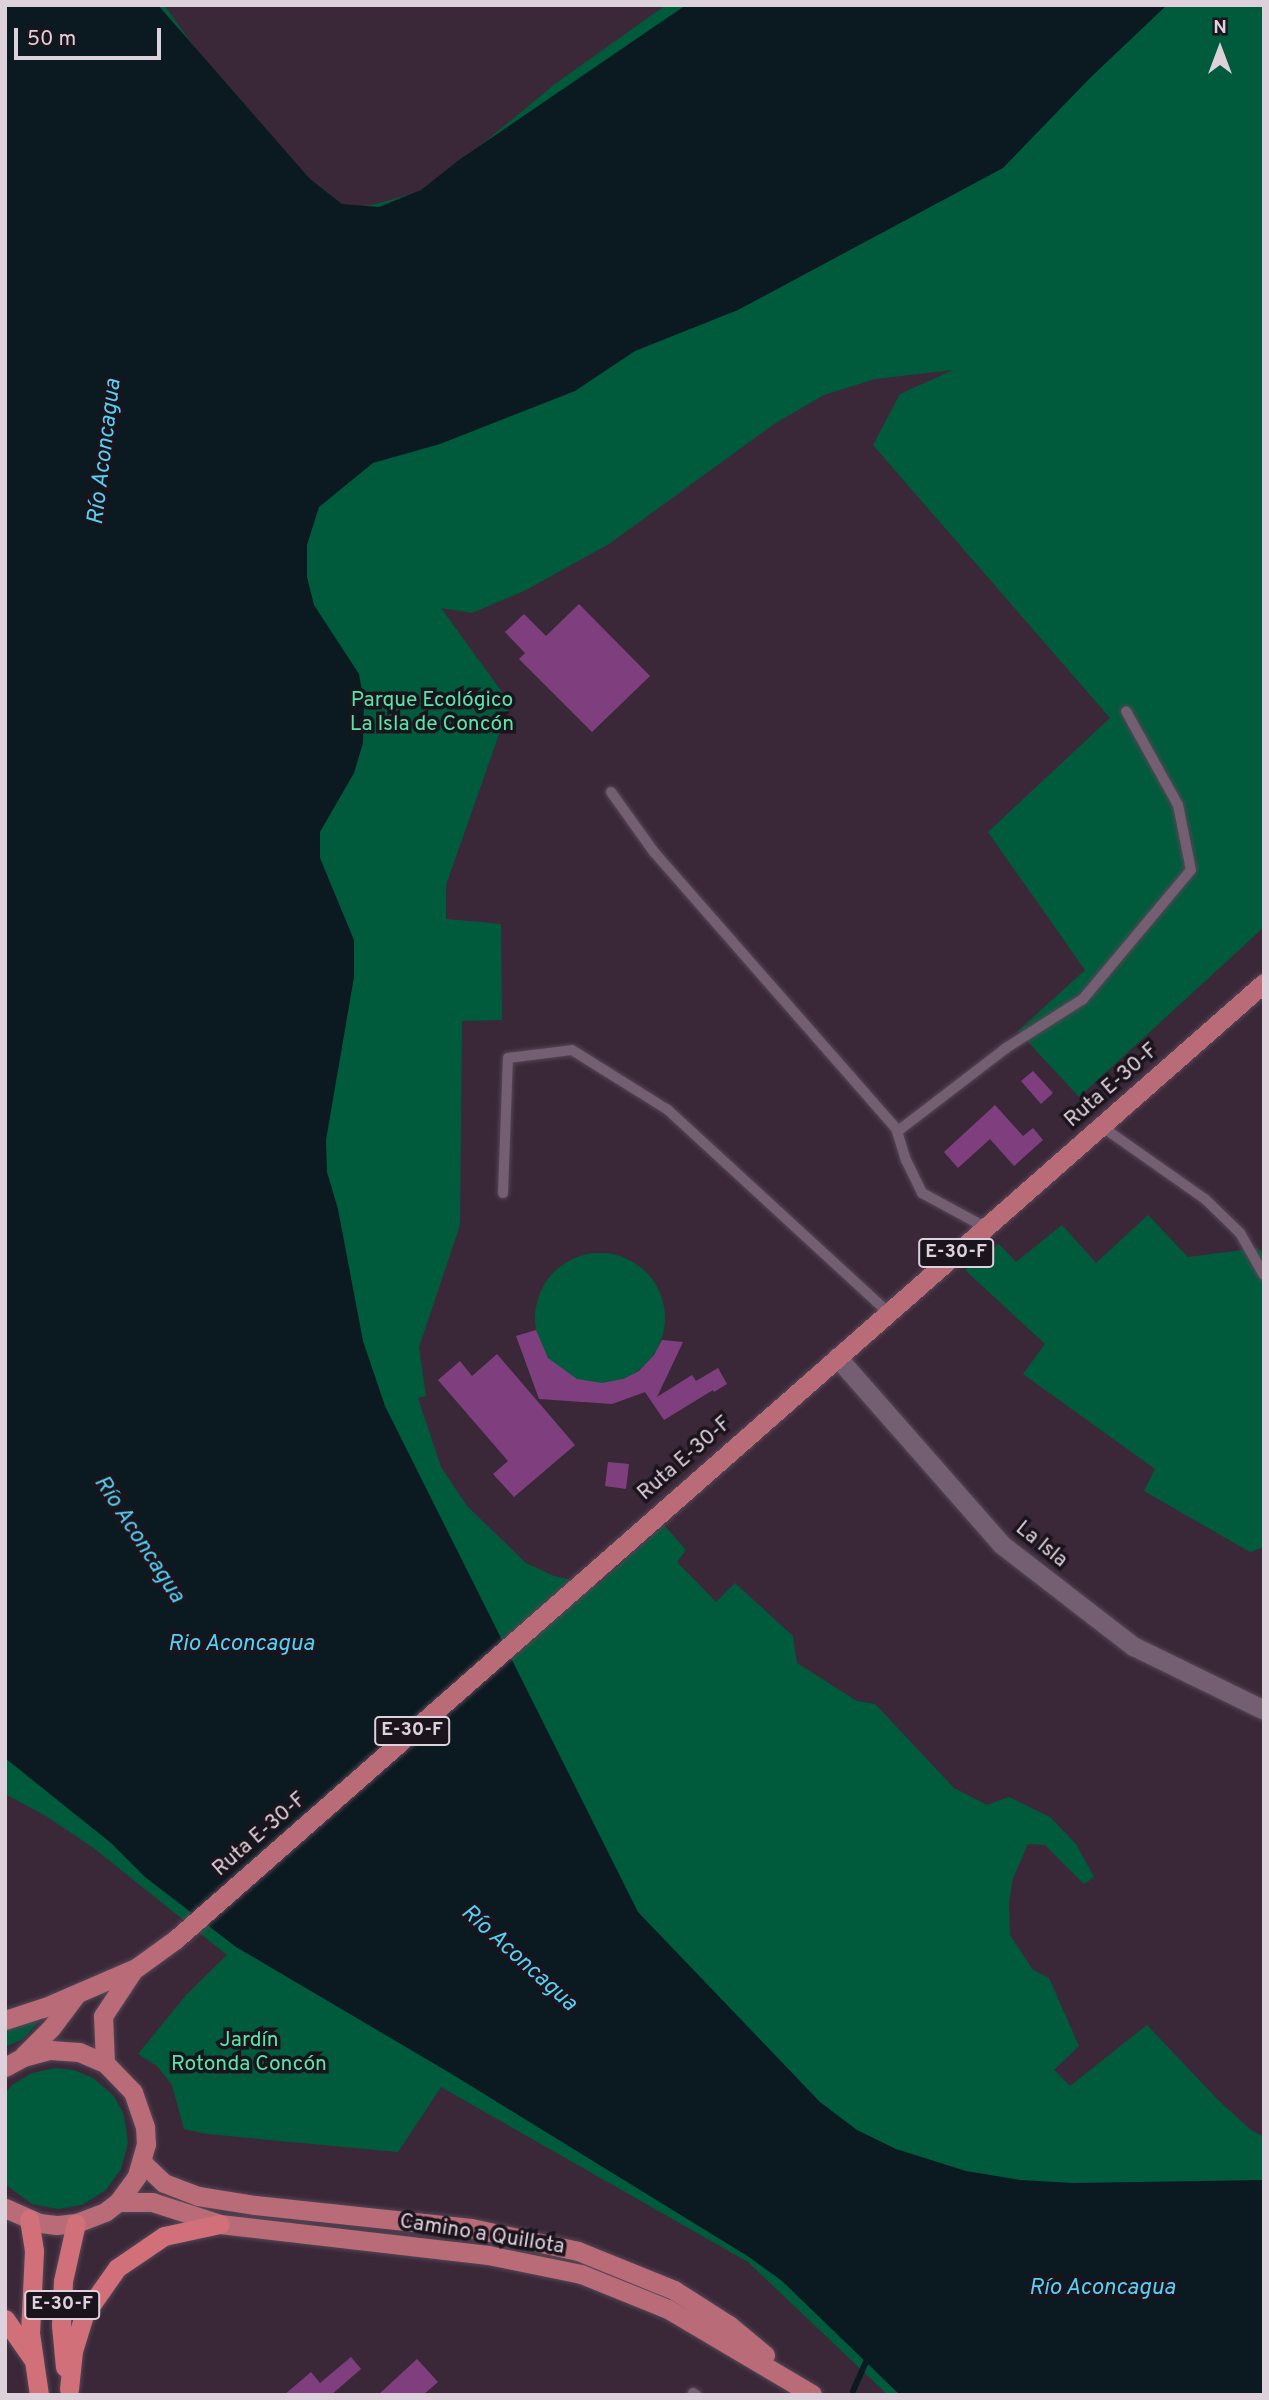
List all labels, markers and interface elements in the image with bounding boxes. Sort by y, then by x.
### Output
scale bar [18,14,164,58]
north arrow [1185,14,1255,84]
text: N [1213,16,1227,40]
text: 50 m [27,26,76,53]
water label: Río Aconcagua [83,377,129,527]
park label: Parque Ecológico La Isla de Concón [350,688,514,738]
street label: Ruta E-30-F [1060,1039,1164,1133]
road number: E-30-F [918,1238,995,1268]
street label: Ruta E-30-F [633,1412,737,1506]
water label: Río Aconcagua [86,1471,190,1609]
street label: La Isla [1010,1516,1072,1574]
water label: Rio Aconcagua [167,1631,315,1659]
road number: E-30-F [374,1716,450,1746]
street label: Ruta E-30-F [208,1788,312,1882]
water label: Río Aconcagua [454,1899,582,2019]
park label: Jardín Rotonda Concón [171,2028,327,2078]
street label: Camino a Quillota [398,2210,566,2260]
water label: Río Aconcagua [1028,2275,1176,2303]
road number: E-30-F [24,2290,100,2320]

